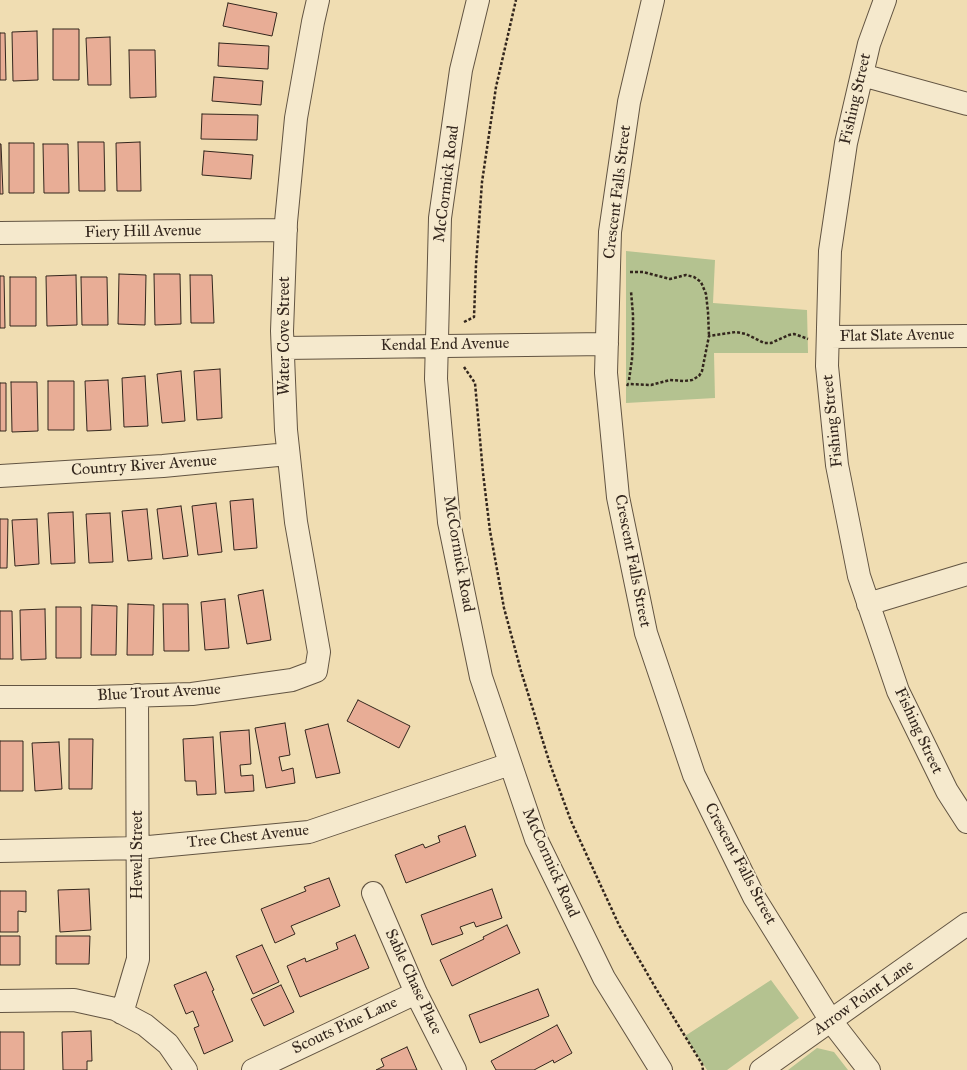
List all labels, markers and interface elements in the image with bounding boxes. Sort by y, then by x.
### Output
street label: Fishing Street [836,51,876,147]
street label: McCormick Road [430,124,464,244]
street label: Crescent Falls Street [600,124,636,260]
street label: Fiery Hill Avenue [84,221,202,243]
street label: Water Cove Street [275,276,295,396]
street label: Flat Slate Avenue [839,325,955,347]
street label: Kendal End Avenue [380,334,510,356]
street label: Fishing Street [819,374,847,468]
street label: Country River Avenue [71,451,217,481]
street label: Crescent Falls Street [610,493,654,629]
street label: McCormick Road [438,494,478,614]
street label: Blue Trout Avenue [97,680,221,706]
street label: Fishing Street [890,685,946,777]
street label: Crescent Falls Street [700,800,780,928]
street label: McCormick Road [517,805,583,921]
street label: Hewell Street [128,810,148,900]
street label: Tree Chest Avenue [186,821,310,853]
street label: Sable Chase Place [380,926,446,1038]
street label: Arrow Point Lane [810,956,918,1040]
street label: Scouts Pine Lane [289,993,401,1059]

